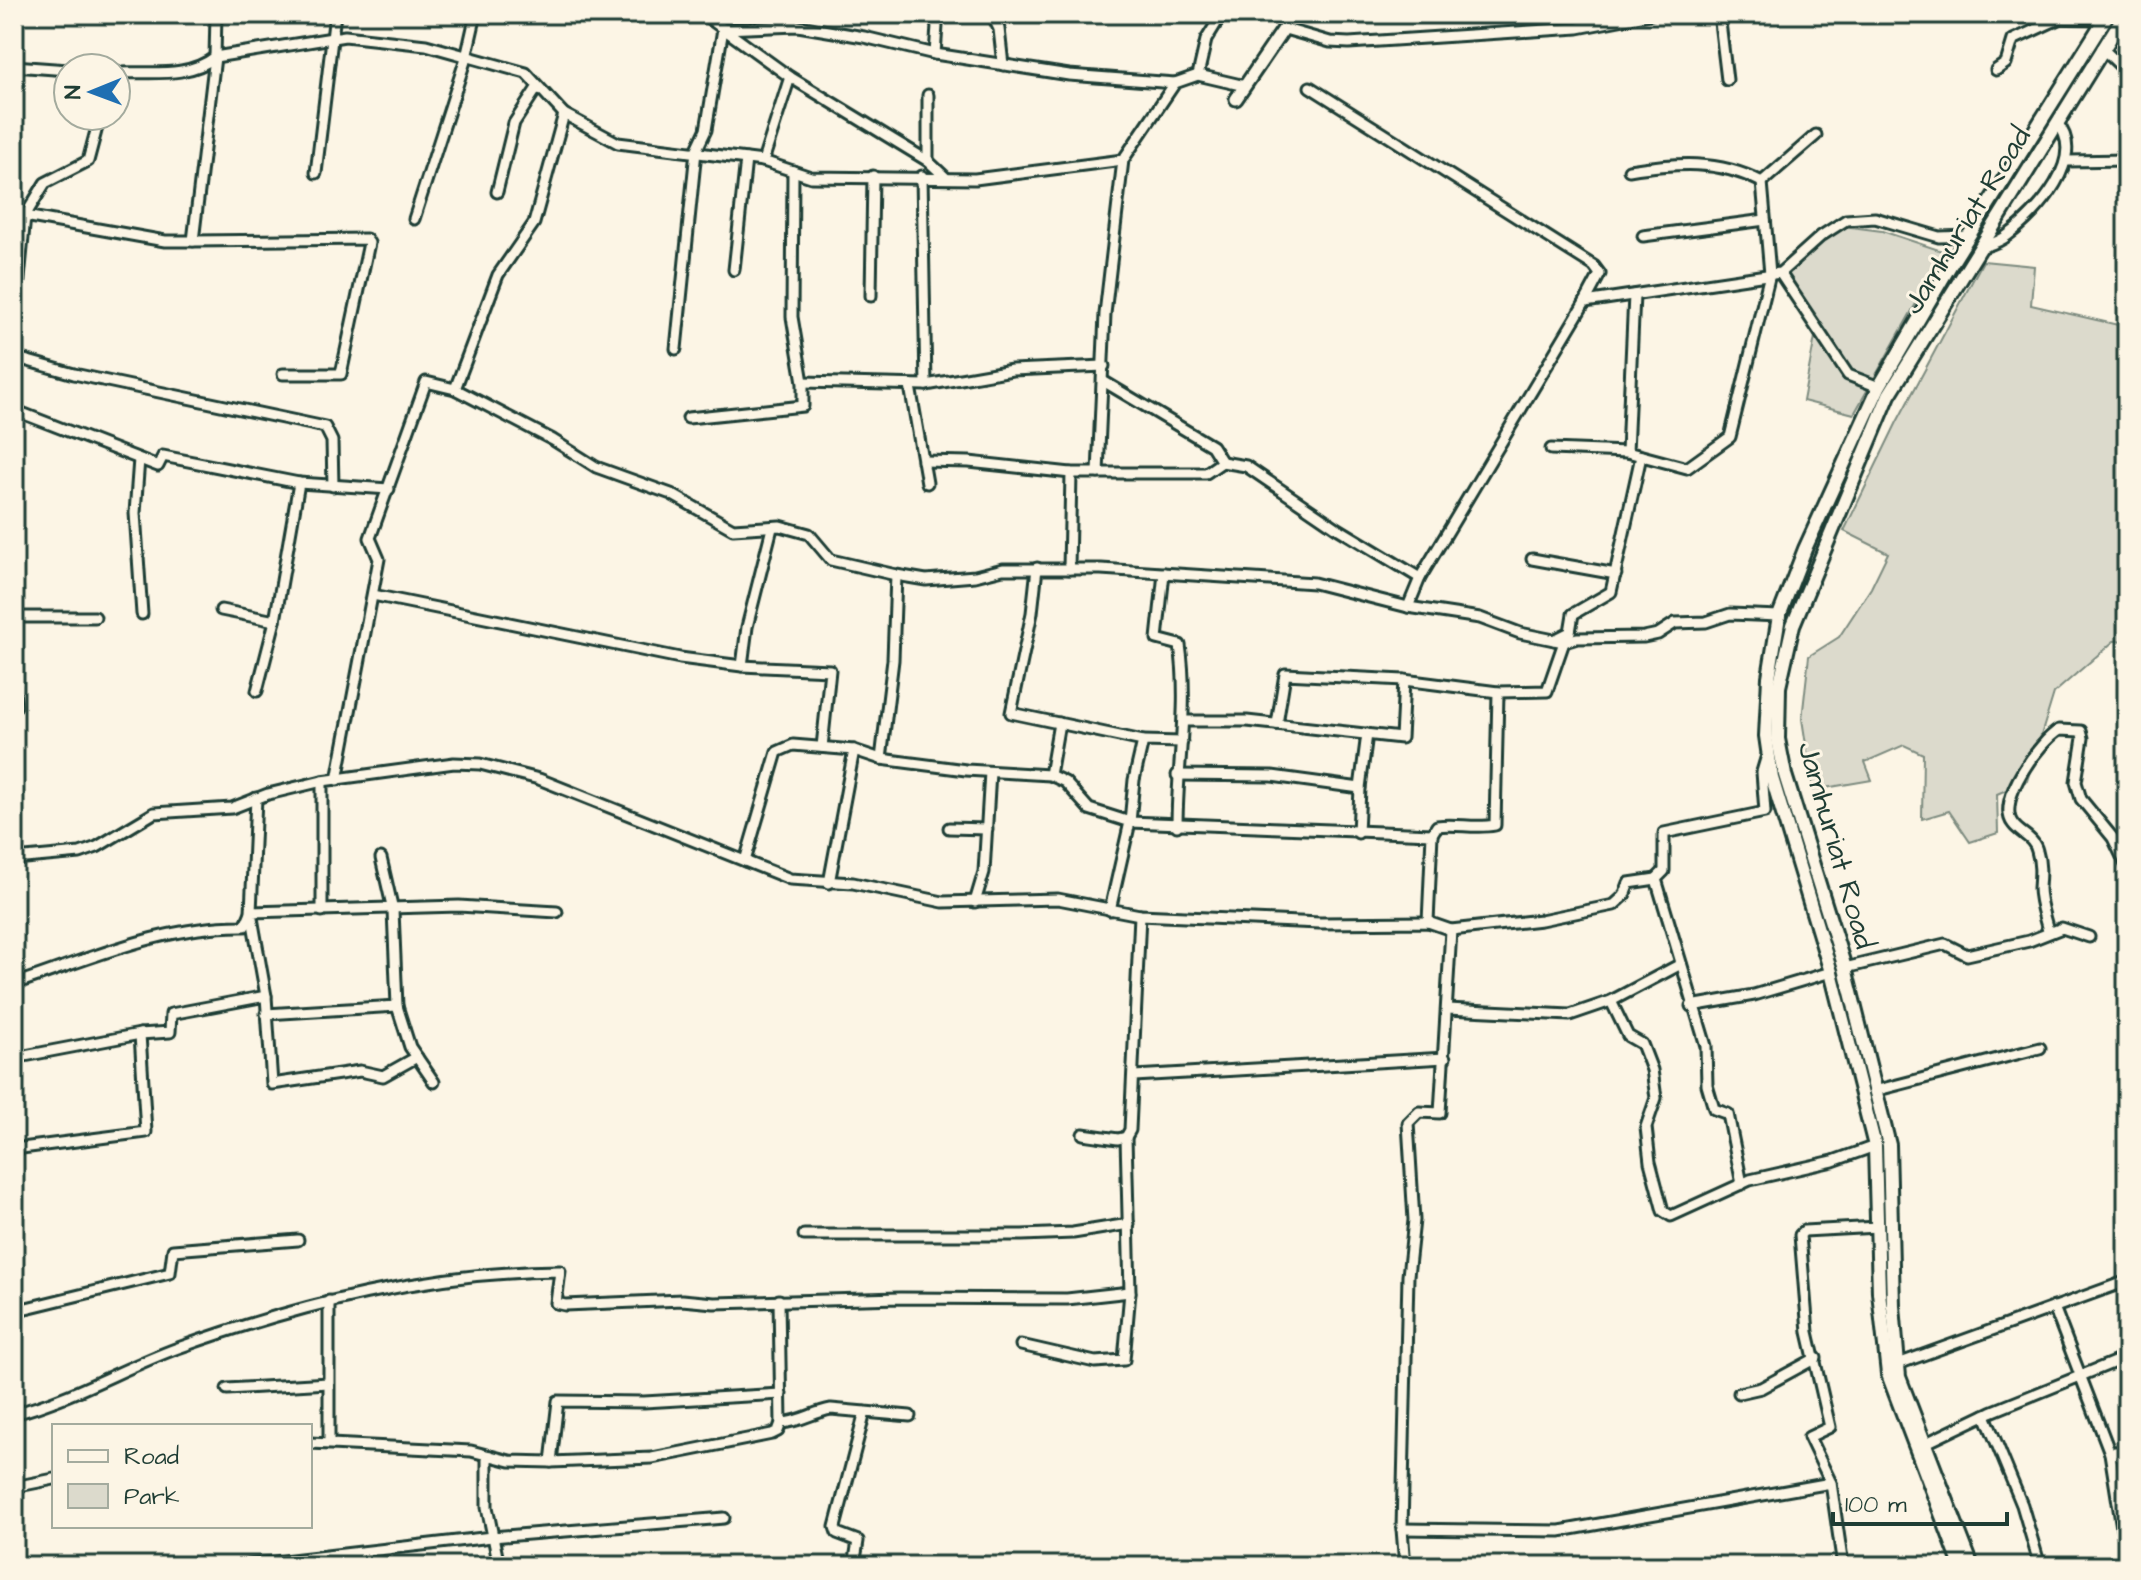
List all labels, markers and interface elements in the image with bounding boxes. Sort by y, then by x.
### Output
north arrow [52,52,132,132]
text: N [58,85,89,99]
street label: Jamhuriat Road [1892,119,2041,322]
street label: Jamhuriat Road [1786,737,1886,954]
legend [52,1424,312,1528]
text: Road [124,1440,179,1474]
scale bar [1833,1476,2007,1526]
text: Park [124,1480,180,1514]
text: 100 m [1845,1488,1907,1522]

